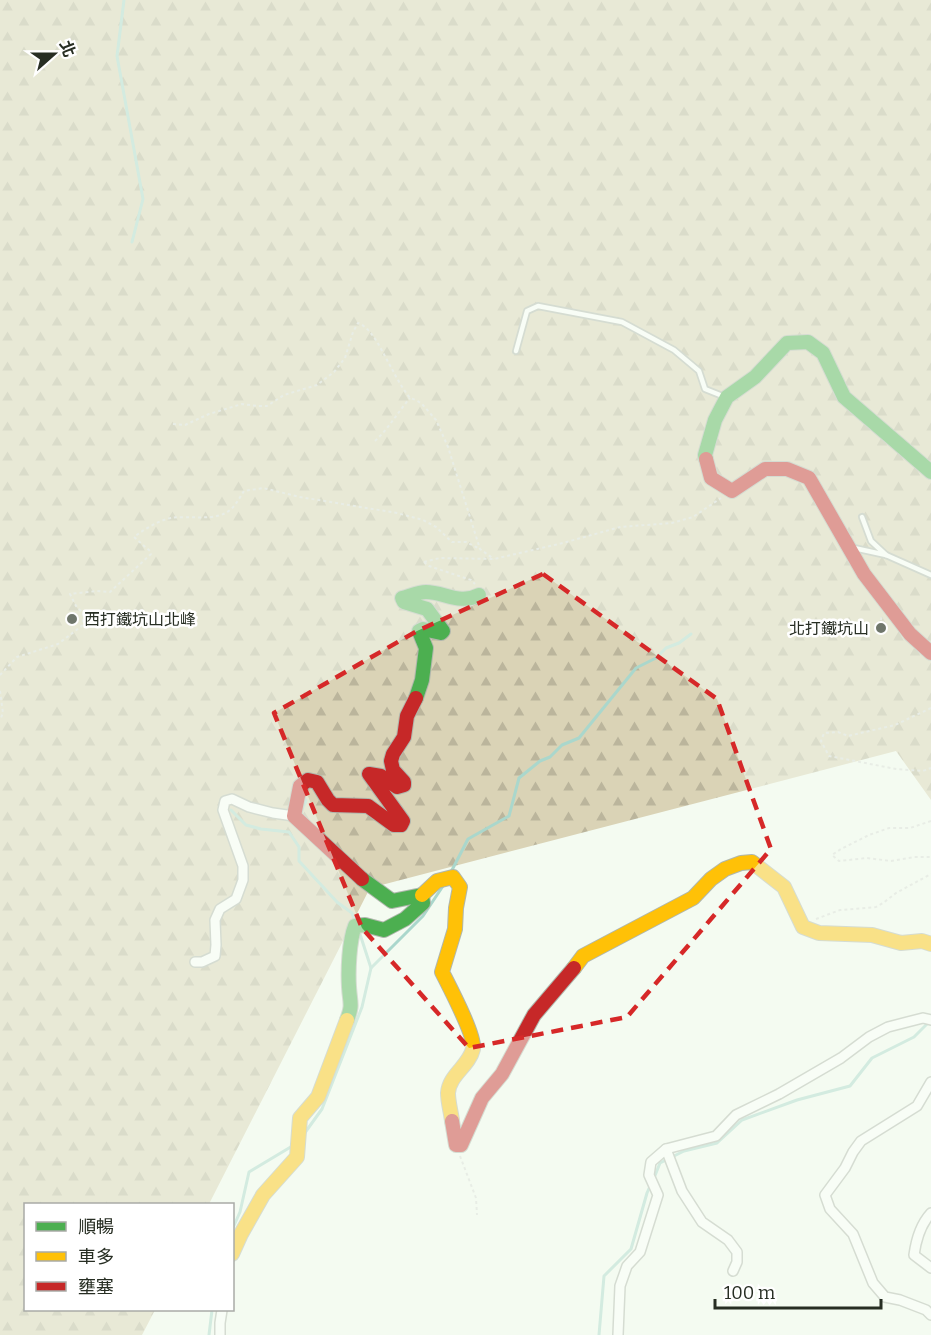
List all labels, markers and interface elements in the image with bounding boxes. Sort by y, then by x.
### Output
north arrow [24,24,84,84]
text: 北 [56,38,79,60]
place label: 西打鐵坑山北峰 [84,610,196,629]
marker: 西打鐵坑山北峰 [65,612,79,626]
place label: 北打鐵坑山 [789,619,869,638]
marker: 北打鐵坑山 [874,621,888,635]
legend [24,1203,234,1311]
text: 順暢 [78,1216,114,1238]
text: 車多 [78,1246,114,1268]
scale bar [715,1272,882,1310]
text: 壅塞 [78,1276,114,1298]
text: 100 m [724,1282,775,1304]

